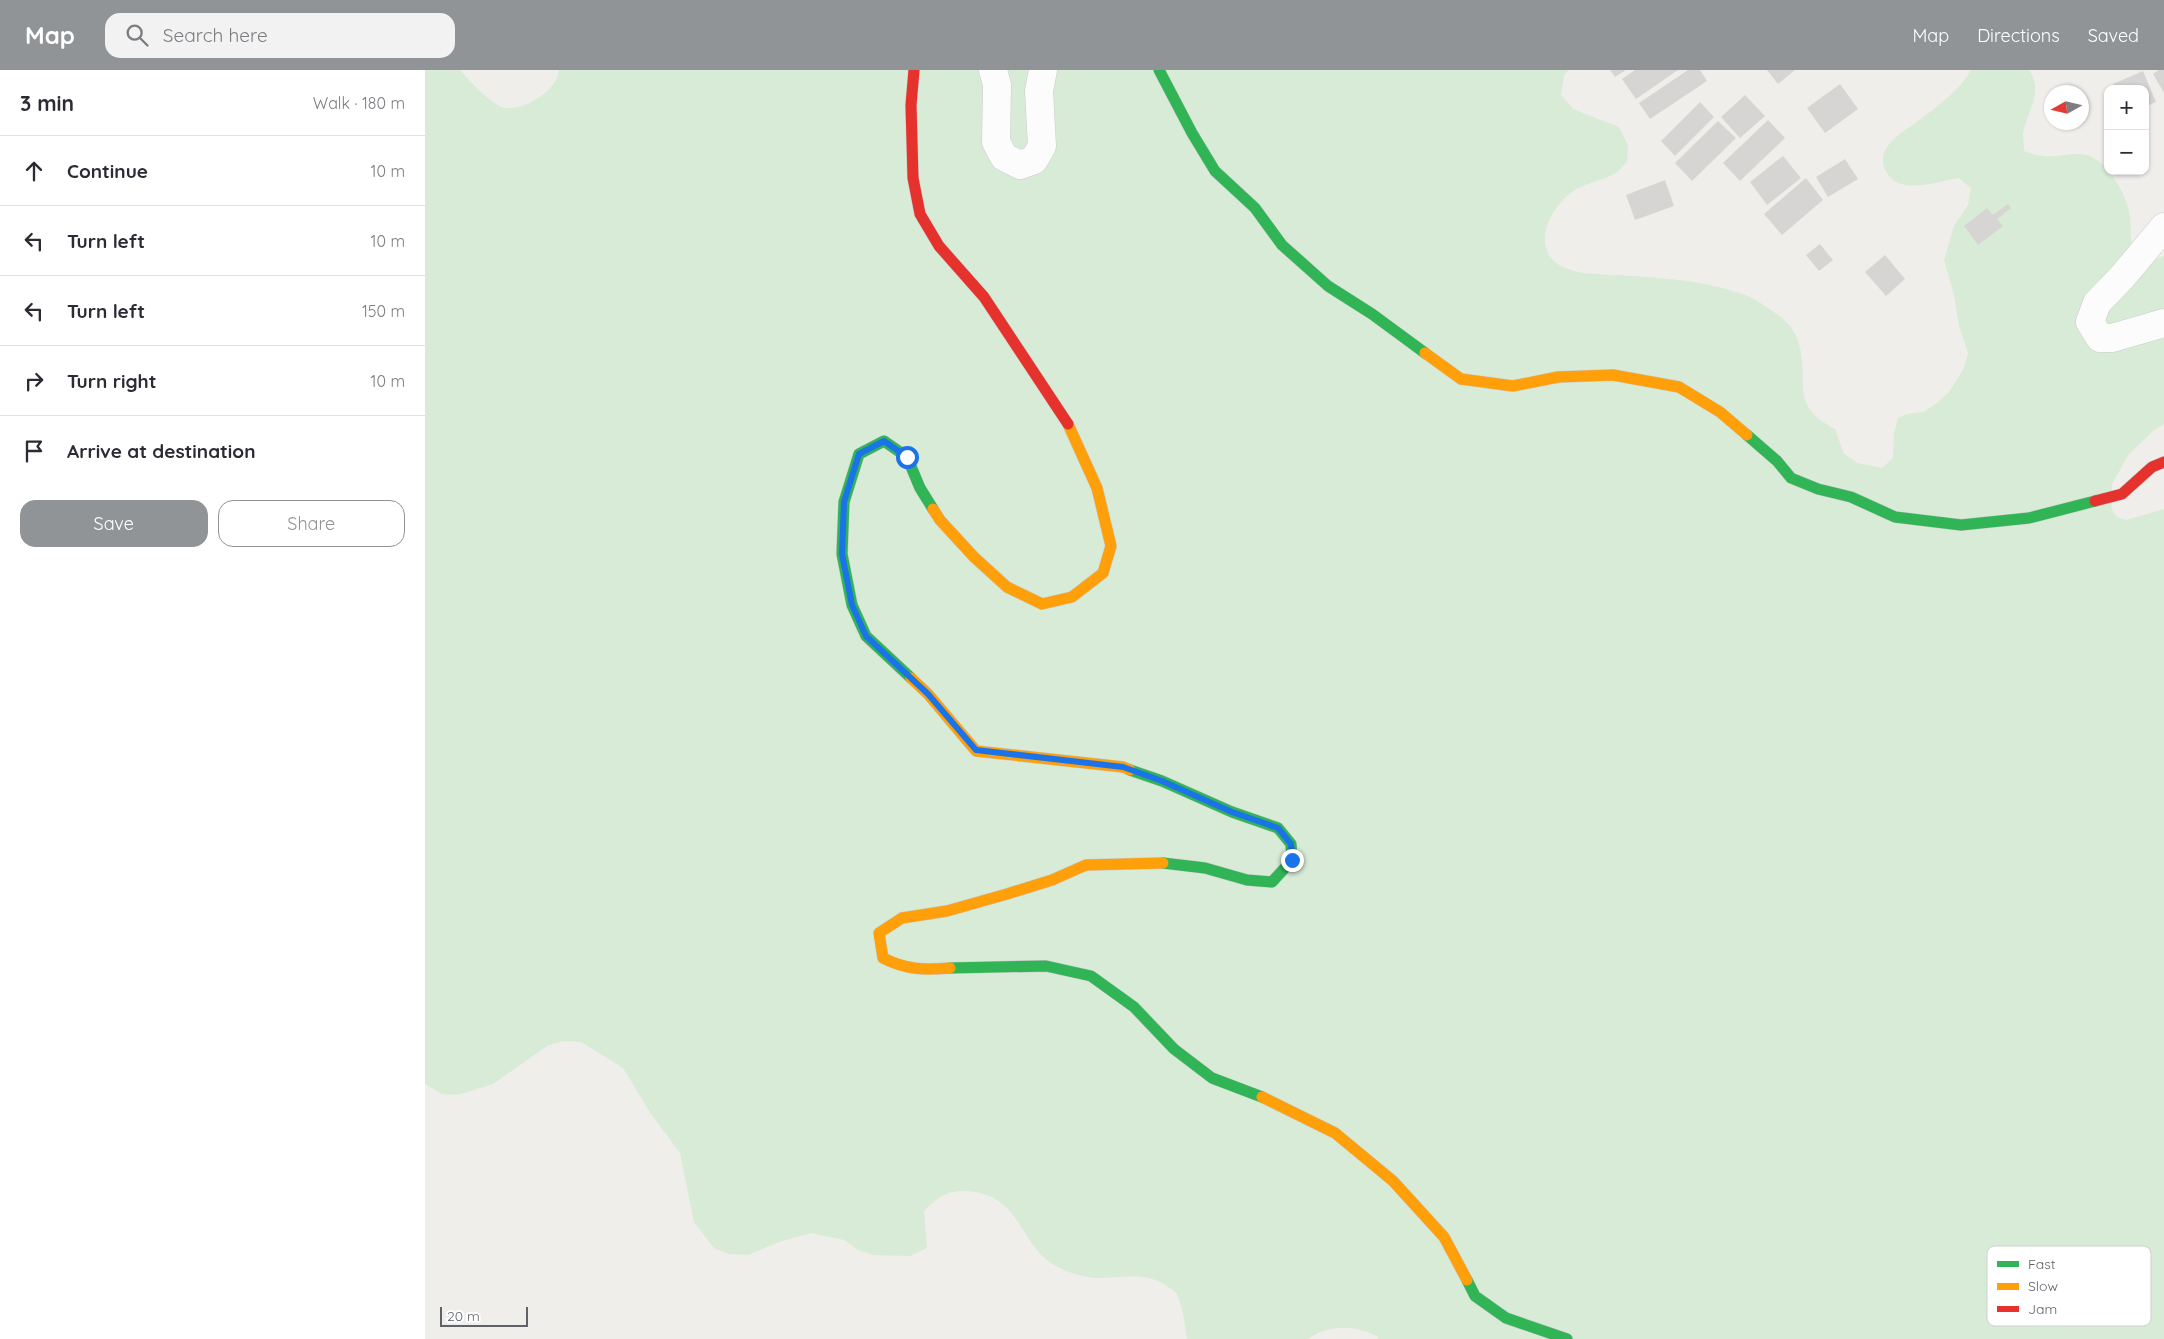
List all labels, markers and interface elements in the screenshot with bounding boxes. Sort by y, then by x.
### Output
search box [105,13,455,58]
text: Map [25,20,75,50]
icon: search [123,21,151,49]
text: Search here [163,23,268,47]
text: Map [1912,24,1949,47]
text: Directions [1977,24,2060,47]
text: Saved [2088,24,2139,47]
north arrow [2044,85,2089,130]
map controls [2104,85,2149,175]
button: + [2104,85,2149,130]
text: 3 min [20,90,74,116]
text: Walk · 180 m [313,93,405,113]
button: − [2104,130,2149,175]
icon: ahead [20,157,48,185]
text: Continue [67,159,148,183]
text: 10 m [371,161,405,181]
icon: left [20,227,48,255]
text: Turn left [67,229,145,253]
text: 10 m [371,231,405,251]
icon: left [20,297,48,325]
text: Turn left [67,299,145,323]
text: 150 m [362,301,405,321]
icon: right [20,367,48,395]
text: Turn right [67,369,156,393]
text: 10 m [371,371,405,391]
icon: arrive [20,437,48,465]
text: Arrive at destination [67,439,256,463]
route start [896,446,919,469]
button: Save [20,500,208,547]
button: Share [218,500,405,547]
route end [1281,849,1304,872]
legend [1987,1246,2151,1326]
text: Fast [2028,1255,2056,1273]
text: Slow [2028,1277,2058,1295]
text: Jam [2028,1300,2057,1318]
scale bar [440,1304,527,1327]
text: 20 m [447,1307,480,1325]

